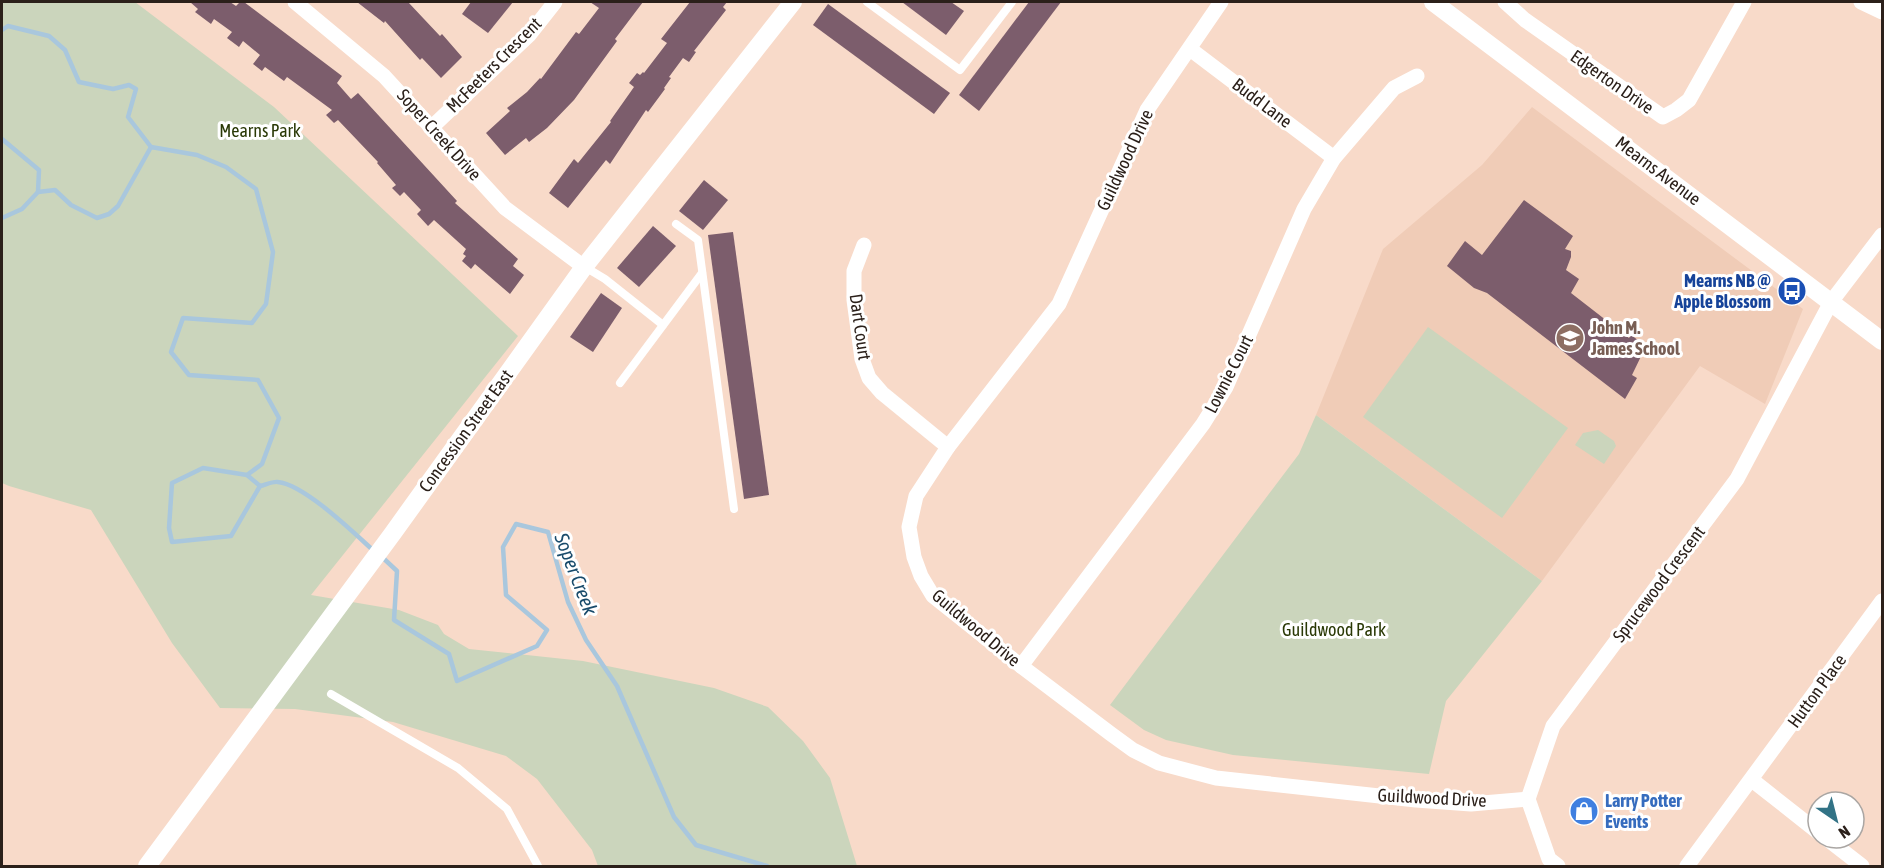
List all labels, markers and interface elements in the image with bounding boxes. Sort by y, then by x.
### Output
street label: McFeeters Crescent [442,13,546,117]
street label: Edgerton Drive [1567,45,1658,118]
street label: Budd Lane [1228,73,1296,132]
street label: Soper Creek Drive [393,85,486,185]
street label: Guildwood Drive [1092,106,1157,214]
park label: Mearns Park [219,120,301,141]
street label: Mearns Avenue [1612,132,1705,209]
place label: Mearns NB @ Apple Blossom [1673,270,1771,312]
bus stop icon: Mearns NB @ Apple Blossom [1776,275,1808,307]
street label: Dart Court [845,292,876,361]
place label: John M. James School [1590,317,1680,359]
school or university icon: John M. James School [1554,322,1586,354]
street label: Lownie Court [1200,331,1257,416]
street label: Concession Street East [414,365,517,496]
street label: Sprucewood Crescent [1608,522,1709,646]
water label: Soper Creek [550,529,603,618]
street label: Guildwood Drive [928,585,1025,671]
park label: Guildwood Park [1282,619,1386,640]
street label: Hutton Place [1783,650,1850,732]
street label: Guildwood Drive [1377,784,1487,811]
place label: Larry Potter Events [1605,790,1682,832]
north arrow [1806,790,1866,850]
shop icon: Larry Potter Events [1568,795,1600,827]
text: N [1836,822,1854,842]

